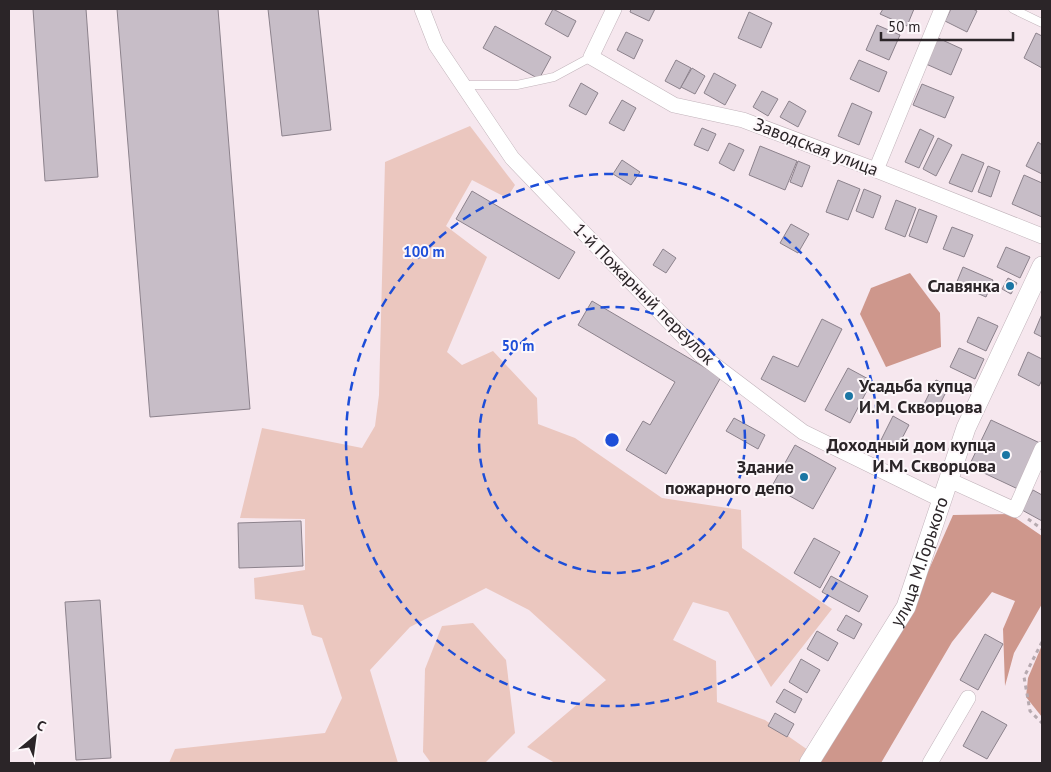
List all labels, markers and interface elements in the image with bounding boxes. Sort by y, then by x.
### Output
scale bar [881,10,1014,42]
text: 50 m [888,17,921,36]
street label: Заводская улица [751,112,882,181]
street label: 1-й Пожарный переулок [568,218,721,370]
text: 100 m [403,242,445,261]
place label: Славянка [928,274,1000,297]
marker: Славянка [1004,280,1016,292]
text: 50 m [502,336,534,355]
place label: Усадьба купца И.М. Скворцова [858,374,982,418]
marker: Усадьба купца И.М. Скворцова [843,390,855,402]
centre of rings [603,431,621,449]
place label: Доходный дом купца И.М. Скворцова [826,433,996,477]
marker: Доходный дом купца И.М. Скворцова [1000,449,1012,461]
place label: Здание пожарного депо [665,455,794,499]
marker: Здание пожарного депо [798,471,810,483]
street label: улица М.Горького [885,494,953,631]
north arrow [10,712,60,762]
text: С [34,716,49,735]

